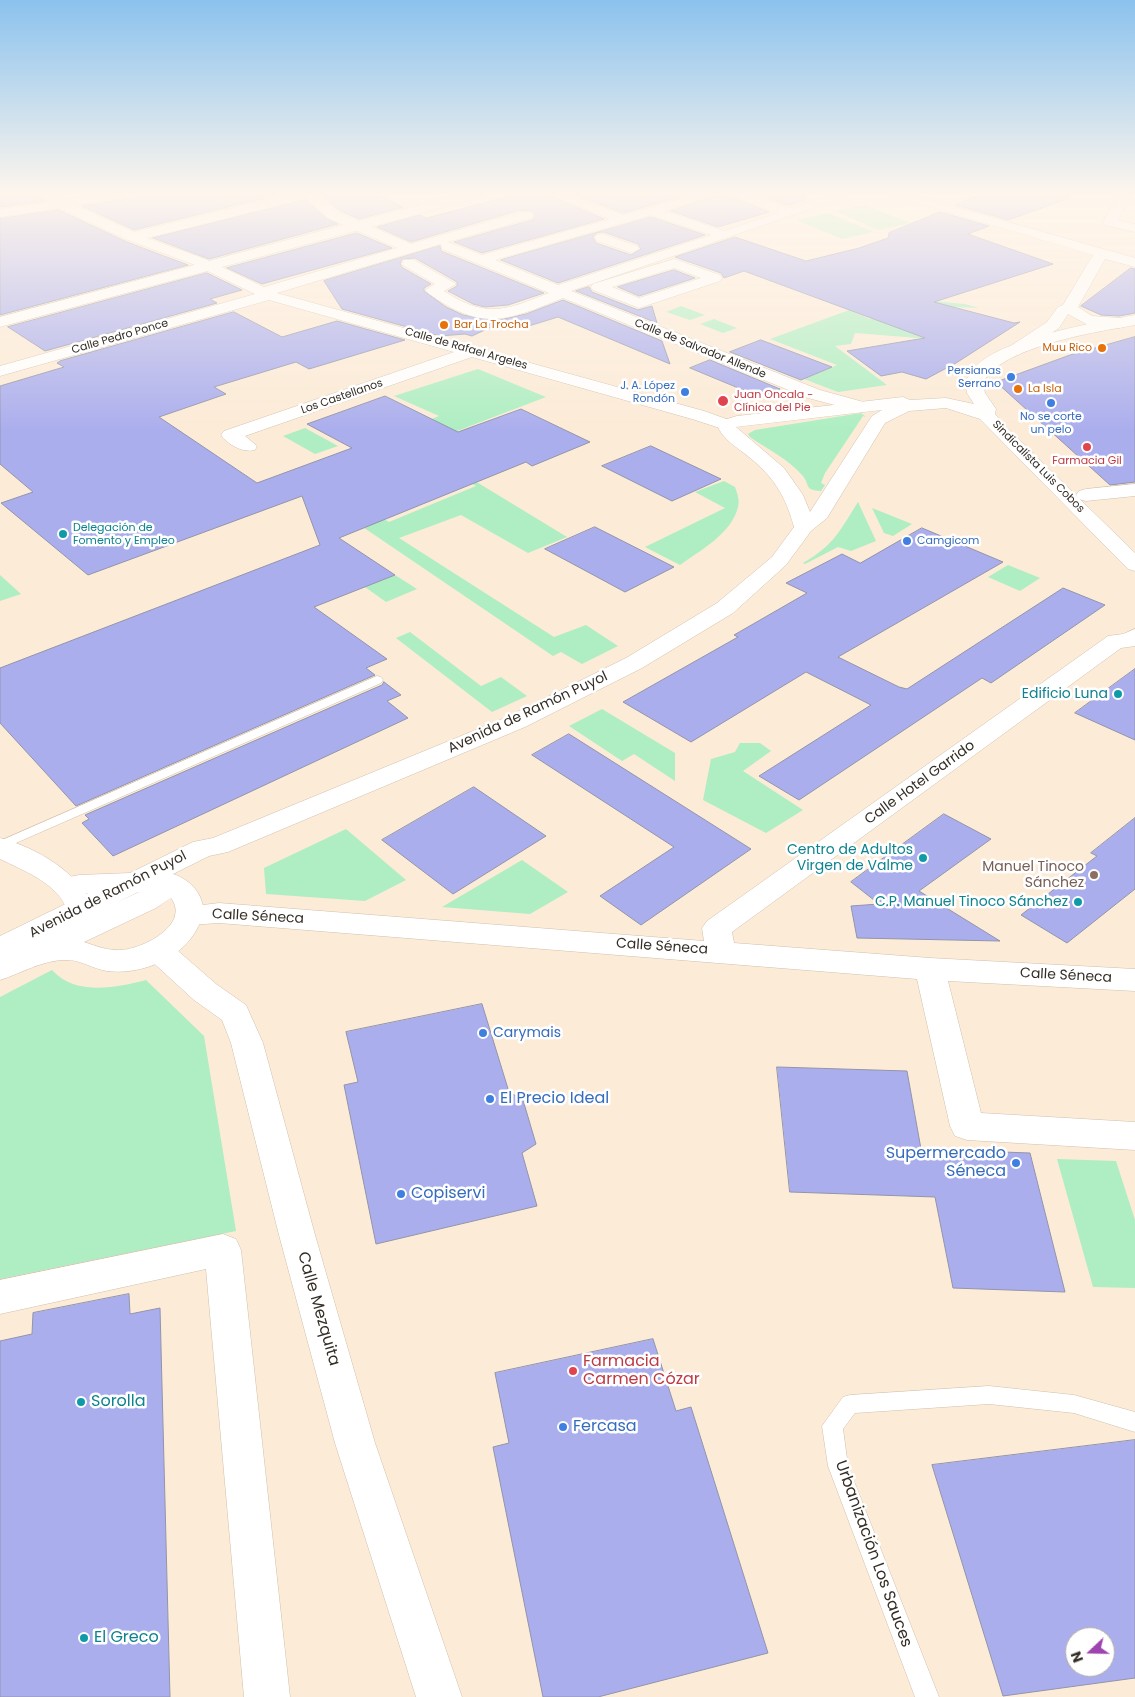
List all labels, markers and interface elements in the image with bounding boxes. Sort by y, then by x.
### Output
street label: Calle de Salvador Allende [632,316,768,382]
street label: Calle Pedro Ponce [70,317,170,357]
place label: Bar La Trocha [454,318,529,332]
marker: Bar La Trocha [438,319,450,331]
street label: Calle de Rafael Argeles [403,325,529,373]
place label: Muu Rico [1042,341,1092,355]
marker: Muu Rico [1096,342,1108,354]
place label: Persianas Serrano [948,364,1001,390]
marker: Persianas Serrano [1005,371,1017,383]
street label: Los Castellanos [299,377,385,417]
place label: J. A. López Rondón [620,379,675,405]
place label: La Isla [1028,382,1062,396]
marker: La Isla [1012,383,1024,395]
marker: J. A. López Rondón [679,386,691,398]
place label: Juan Oncala - Clínica del Pie [734,388,813,414]
marker: Juan Oncala - Clínica del Pie [716,394,730,408]
marker: No se corte un pelo [1045,397,1057,409]
place label: No se corte un pelo [1020,410,1082,436]
street label: Sindicalista Luis Cobos [989,418,1087,516]
marker: Farmacia Gil [1081,441,1093,453]
place label: Farmacia Gil [1052,454,1122,468]
place label: Delegación de Fomento y Empleo [73,521,175,547]
marker: Delegación de Fomento y Empleo [57,528,69,540]
place label: Camgicom [917,534,979,548]
marker: Camgicom [901,535,913,547]
street label: Avenida de Ramón Puyol [445,669,611,757]
place label: Edificio Luna [1022,686,1108,702]
marker: Edificio Luna [1112,688,1124,700]
street label: Calle Hotel Garrido [862,737,978,829]
place label: Centro de Adultos Virgen de Valme [787,842,913,874]
street label: Avenida de Ramón Puyol [27,848,189,942]
marker: Centro de Adultos Virgen de Valme [917,852,929,864]
place label: Manuel Tinoco Sánchez [982,859,1084,892]
marker: Manuel Tinoco Sánchez [1088,869,1100,881]
place label: C.P. Manuel Tinoco Sánchez [875,894,1068,910]
marker: C.P. Manuel Tinoco Sánchez [1072,896,1084,908]
street label: Calle Séneca [212,906,304,928]
street label: Calle Séneca [615,935,709,959]
street label: Calle Séneca [1020,965,1112,987]
place label: Carymais [493,1025,561,1041]
marker: Carymais [477,1027,489,1039]
place label: El Precio Ideal [500,1089,609,1109]
marker: El Precio Ideal [484,1093,496,1105]
place label: Supermercado Séneca [886,1144,1006,1182]
marker: Supermercado Séneca [1010,1157,1022,1169]
place label: Copiservi [411,1184,485,1204]
marker: Copiservi [395,1188,407,1200]
street label: Calle Mezquita [293,1250,343,1368]
place label: Farmacia Carmen Cózar [583,1352,700,1390]
marker: Farmacia Carmen Cózar [567,1365,579,1377]
place label: Sorolla [91,1392,146,1412]
marker: Sorolla [75,1396,87,1408]
place label: Fercasa [573,1417,637,1437]
marker: Fercasa [557,1421,569,1433]
street label: Urbanización Los Sauces [830,1458,916,1650]
north arrow [1065,1627,1115,1677]
place label: El Greco [94,1628,159,1648]
marker: El Greco [78,1632,90,1644]
text: N [1066,1649,1088,1666]

